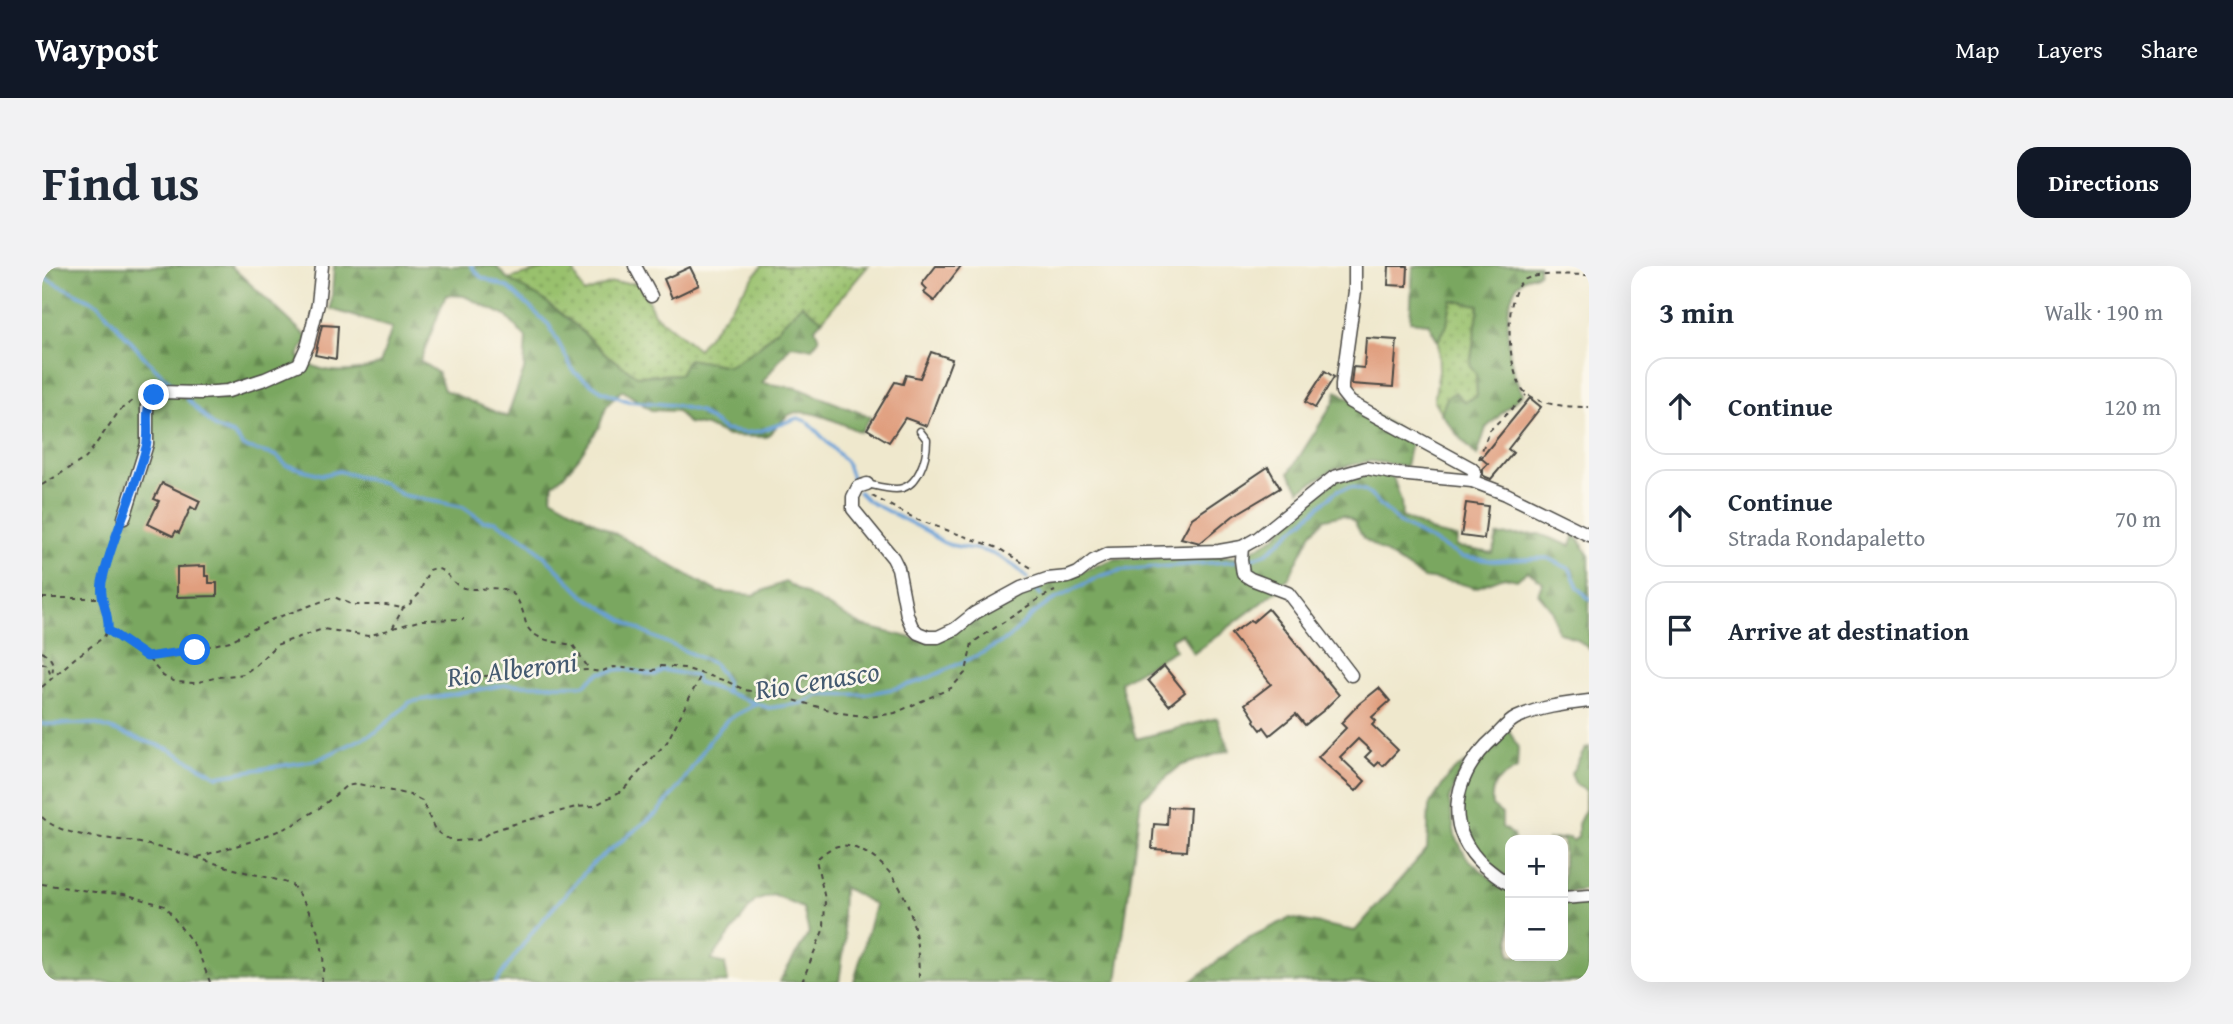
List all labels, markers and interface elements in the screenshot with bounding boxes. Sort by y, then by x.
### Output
text: Waypost [35,25,159,73]
text: Map [1956,32,1999,67]
text: Layers [2037,32,2103,67]
text: Share [2141,32,2198,67]
text: Find us [42,146,200,218]
button: Directions [2017,147,2191,218]
text: 3 min [1659,290,1734,334]
text: Walk · 190 m [2044,295,2163,328]
route end [138,379,169,410]
icon: ahead [1661,387,1699,425]
text: Continue [1728,387,1833,426]
text: 120 m [2104,390,2161,423]
text: Continue [1728,482,1833,521]
icon: ahead [1661,499,1699,537]
text: 70 m [2115,502,2161,535]
text: Strada Rondapaletto [1728,521,1925,554]
icon: arrive [1661,611,1699,649]
text: Arrive at destination [1728,611,1969,650]
route start [179,634,210,665]
water label: Rio Alberoni [444,640,579,697]
water label: Rio Cenasco [751,649,882,710]
map controls [1505,835,1568,961]
button: + [1505,835,1568,898]
button: − [1505,898,1568,961]

